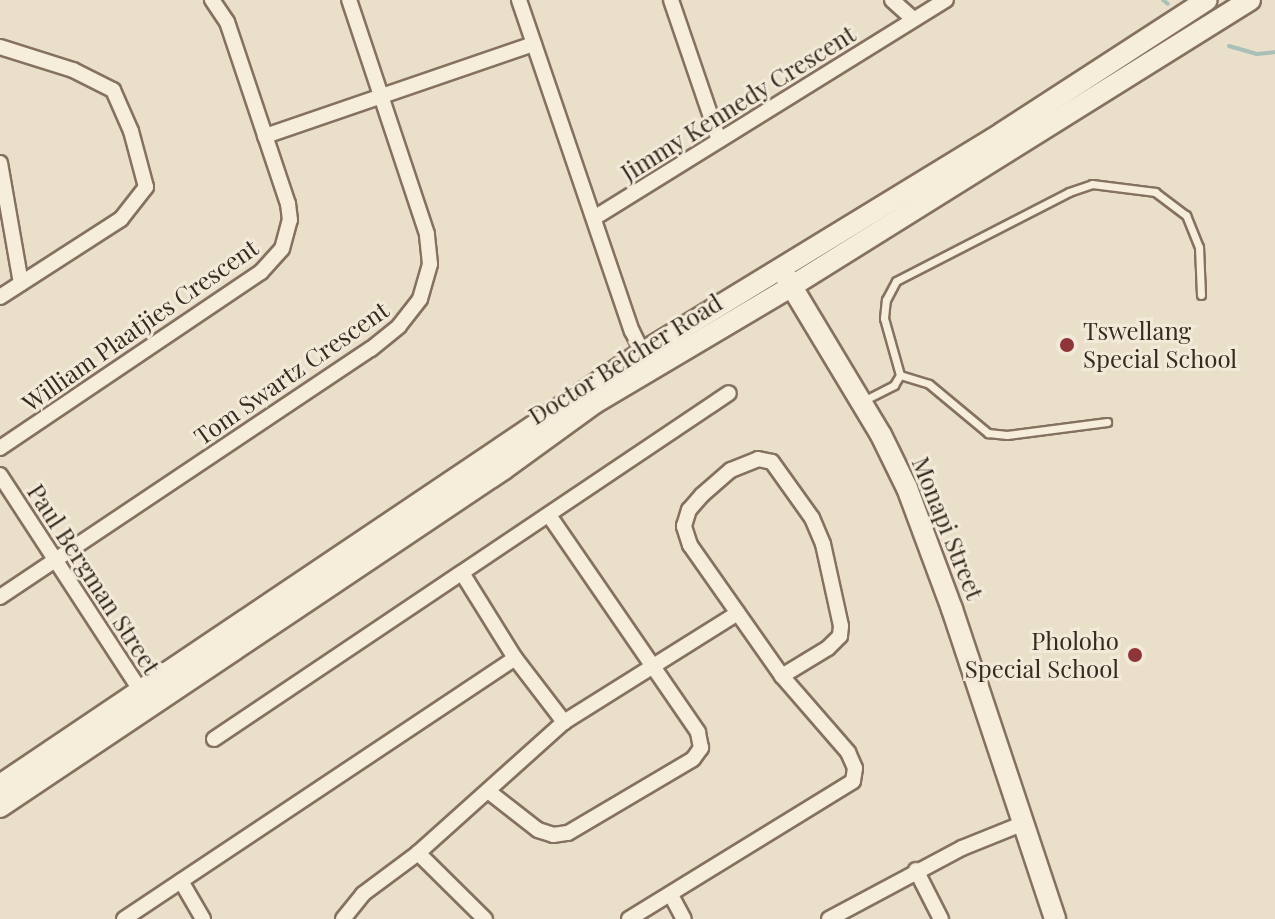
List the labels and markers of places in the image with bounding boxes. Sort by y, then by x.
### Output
place label: Tswellang Special School [1083,317,1237,373]
marker: Tswellang Special School [1058,336,1076,354]
place label: Pholoho Special School [965,627,1119,683]
marker: Pholoho Special School [1126,646,1144,664]

